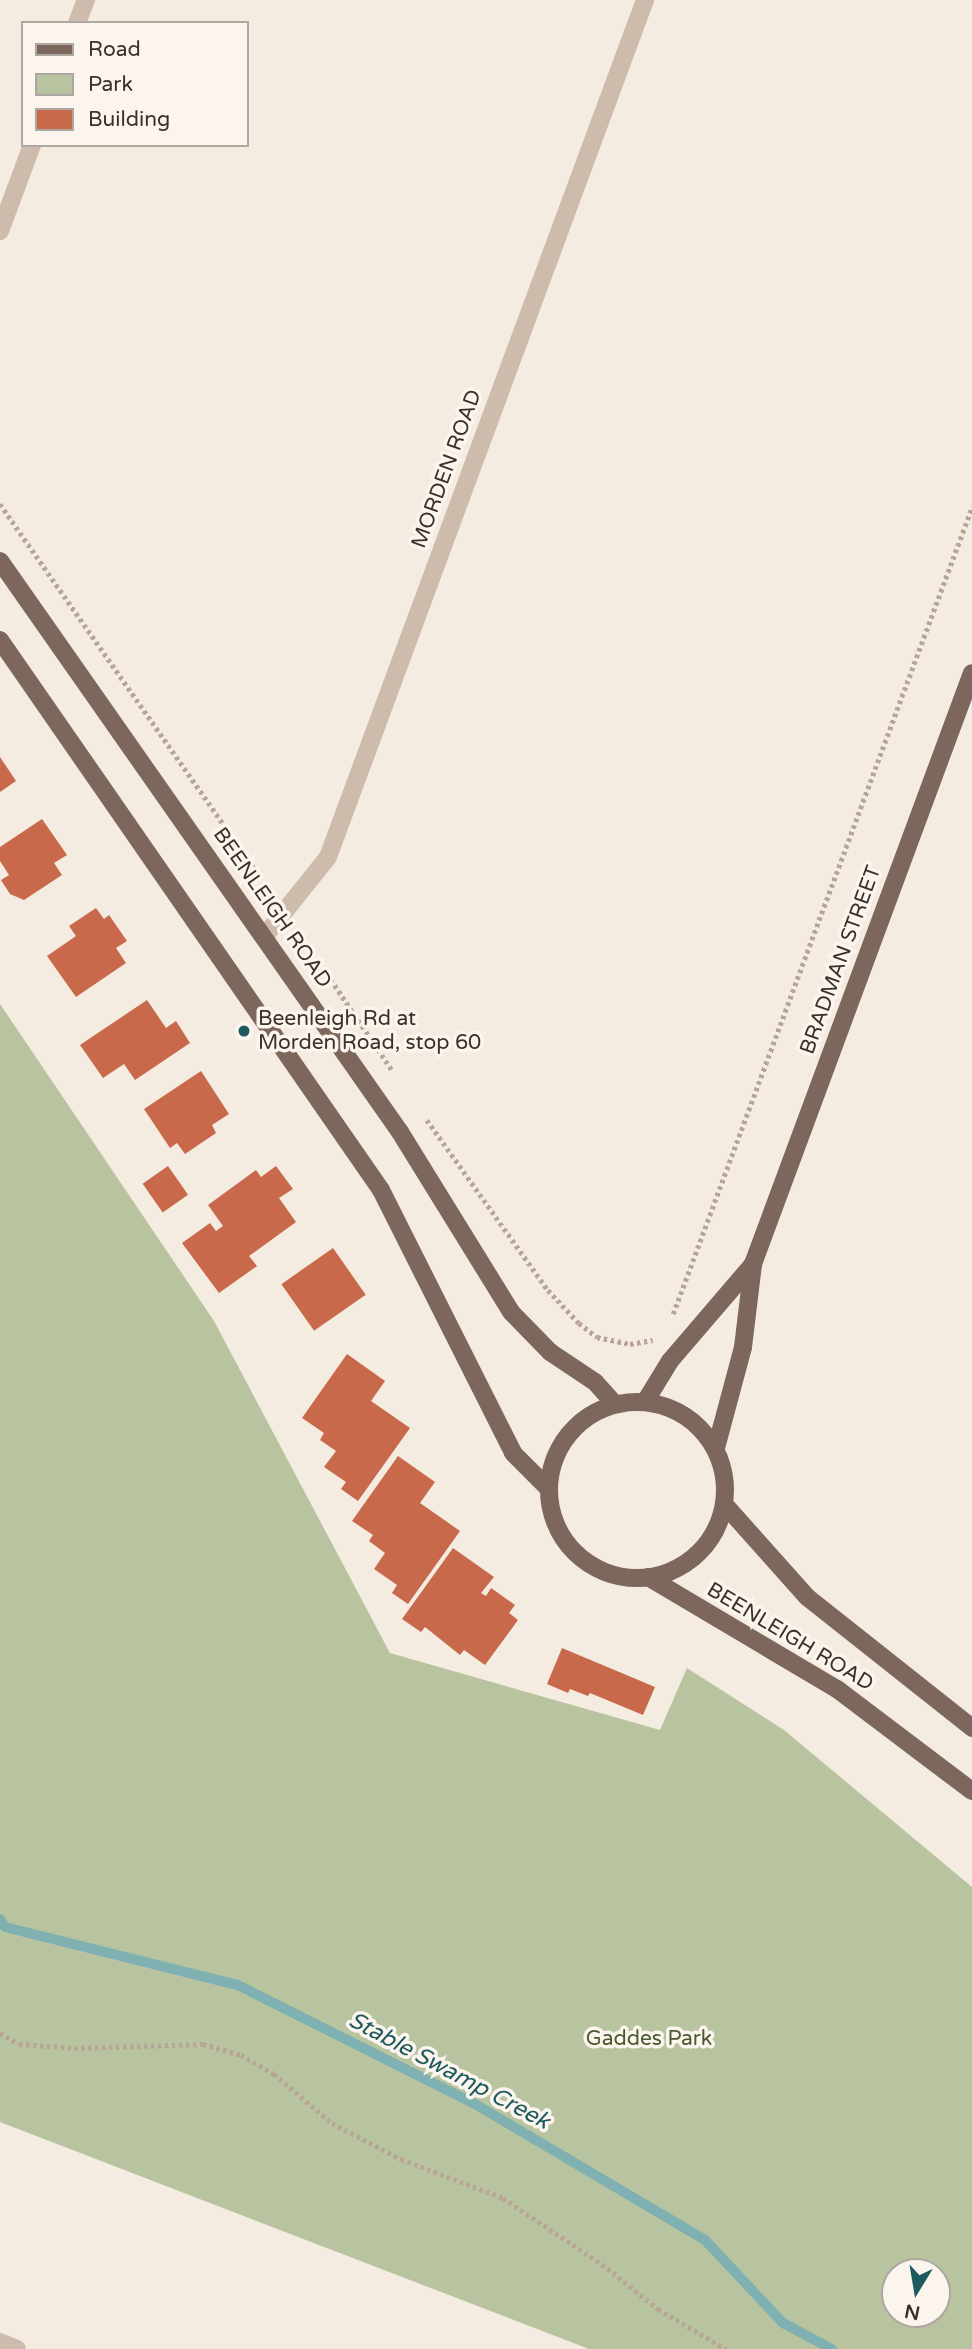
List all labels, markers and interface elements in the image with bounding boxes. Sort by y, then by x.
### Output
legend [21,21,248,147]
text: Road [88,37,141,62]
text: Park [88,72,133,97]
text: Building [88,107,170,132]
street label: MORDEN ROAD [407,386,487,552]
street label: BEENLEIGH ROAD [207,823,337,993]
street label: BRADMAN STREET [795,862,887,1058]
place label: Beenleigh Rd at Morden Road, stop 60 [258,1006,481,1056]
marker: Beenleigh Rd at Morden Road, stop 60 [236,1023,252,1039]
street label: BEENLEIGH ROAD [702,1577,878,1697]
water label: Stable Swamp Creek [344,2006,554,2136]
park label: Gaddes Park [586,2026,712,2052]
north arrow [881,2258,951,2328]
text: N [903,2299,922,2324]

